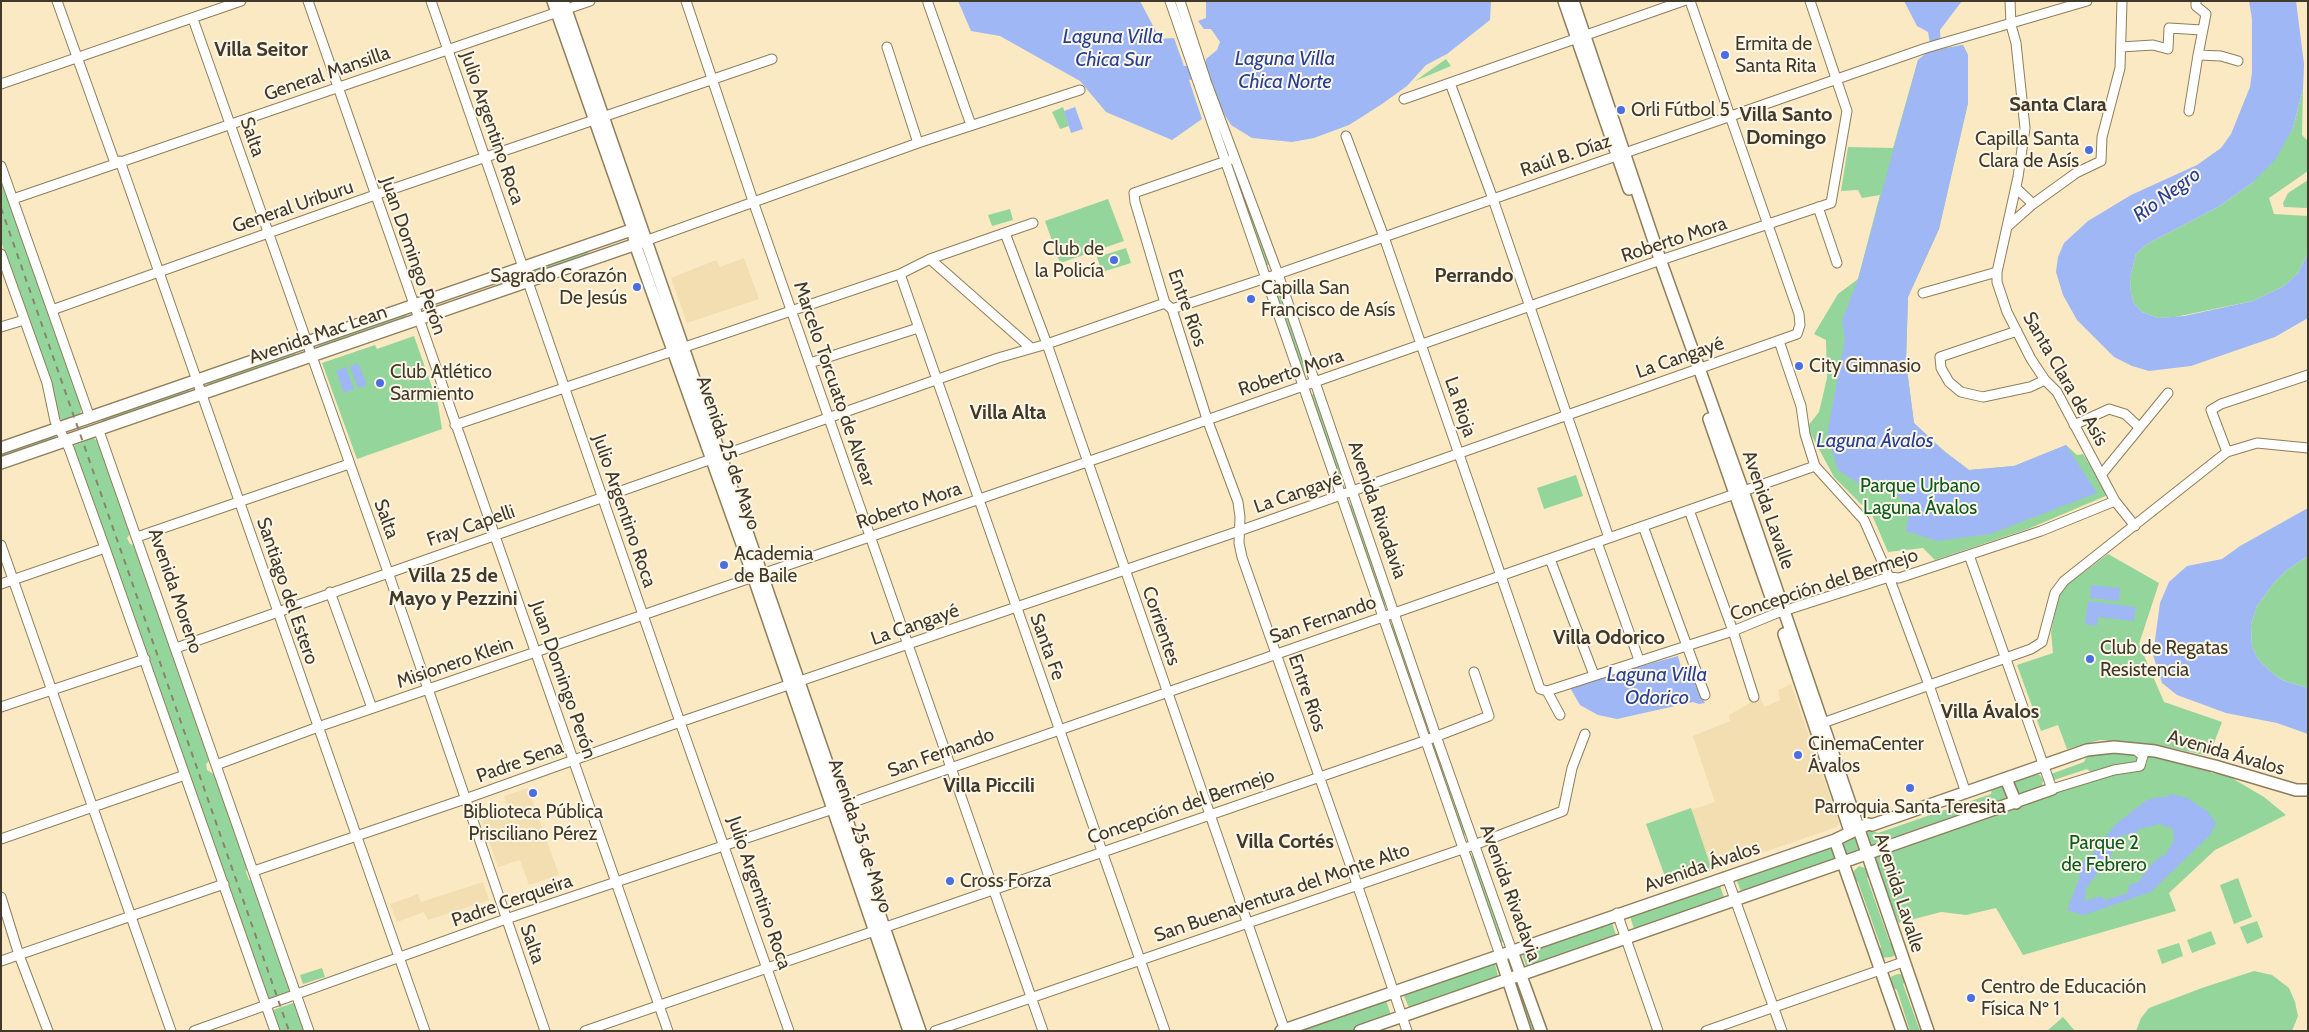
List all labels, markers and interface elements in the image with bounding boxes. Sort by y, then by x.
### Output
water label: Laguna Villa Chica Sur [1063,25,1163,72]
place label: Ermita de Santa Rita [1735,33,1816,77]
district label: Villa Seitor [214,38,308,62]
street label: General Mansilla [261,42,393,106]
water label: Laguna Villa Chica Norte [1235,47,1335,94]
street label: Julio Argentino Roca [455,49,529,207]
marker: Ermita de Santa Rita [1719,49,1731,61]
district label: Santa Clara [2009,93,2107,117]
place label: Orli Fútbol 5 [1631,99,1730,121]
district label: Villa Santo Domingo [1740,103,1832,150]
marker: Orli Fútbol 5 [1615,104,1627,116]
street label: Salta [235,114,269,160]
place label: Capilla Santa Clara de Asís [1975,128,2079,172]
street label: Raúl B. Díaz [1518,130,1614,182]
marker: Capilla Santa Clara de Asís [2083,144,2095,156]
water label: Río Negro [2129,163,2205,227]
street label: Juan Domingo Perón [375,174,451,338]
street label: General Uriburu [230,176,356,238]
street label: Roberto Mora [1618,212,1730,268]
place label: Club de la Policía [1035,238,1104,282]
marker: Club de la Policía [1108,254,1120,266]
district label: Perrando [1435,264,1513,288]
place label: Sagrado Corazón De Jesús [490,265,627,309]
street label: Entre Ríos [1162,266,1212,350]
place label: Capilla San Francisco de Asís [1261,277,1395,321]
street label: Marcelo Torcuato de Alvear [788,278,880,490]
marker: Sagrado Corazón De Jesús [631,281,643,293]
marker: Capilla San Francisco de Asís [1245,293,1257,305]
street label: Avenida Mac Lean [246,301,390,369]
street label: Santa Clara de Asís [2017,308,2113,450]
street label: La Cangayé [1633,332,1727,384]
street label: Roberto Mora [1236,344,1346,402]
place label: City Gimnasio [1809,355,1921,377]
marker: City Gimnasio [1793,360,1805,372]
place label: Club Atlético Sarmiento [390,361,492,405]
street label: Avenida 25 de Mayo [691,373,765,533]
street label: La Rioja [1439,374,1481,440]
marker: Club Atlético Sarmiento [374,377,386,389]
district label: Villa Alta [970,401,1046,425]
water label: Laguna Ávalos [1816,429,1934,453]
street label: Julio Argentino Roca [587,432,661,590]
street label: Avenida Rivadavia [1343,438,1411,582]
street label: Avenida Lavalle [1737,448,1799,572]
street label: La Cangayé [1251,467,1345,519]
park label: Parque Urbano Laguna Ávalos [1860,475,1980,519]
street label: Roberto Mora [854,477,964,535]
street label: Salta [368,496,404,542]
street label: Fray Capelli [424,500,518,552]
street label: Santiago del Estero [251,514,323,668]
street label: Avenida Moreno [143,525,207,657]
place label: Academia de Baile [734,543,813,587]
street label: Concepción del Bermejo [1727,544,1921,626]
marker: Academia de Baile [718,559,730,571]
district label: Villa 25 de Mayo y Pezzini [388,564,518,611]
street label: Corrientes [1137,584,1185,668]
street label: San Fernando [1267,591,1379,649]
street label: Juan Domingo Perón [525,598,601,762]
street label: La Cangayé [868,599,962,651]
street label: Santa Fe [1024,611,1070,683]
district label: Villa Odorico [1553,626,1665,650]
street label: Misionero Klein [394,632,516,694]
place label: Club de Regatas Resistencia [2100,637,2228,681]
street label: Entre Ríos [1283,651,1331,735]
marker: Club de Regatas Resistencia [2084,653,2096,665]
water label: Laguna Villa Odorico [1607,663,1707,710]
district label: Villa Ávalos [1941,700,2039,724]
street label: San Fernando [885,723,997,783]
street label: Avenida Ávalos [2165,725,2287,781]
place label: CinemaCenter Ávalos [1808,733,1924,777]
street label: Padre Sena [474,736,566,788]
marker: CinemaCenter Ávalos [1792,749,1804,761]
street label: Avenida 25 de Mayo [823,756,897,916]
street label: Concepción del Bermejo [1084,764,1278,850]
district label: Villa Piccili [943,774,1035,798]
marker: Parroquia Santa Teresita [1904,782,1916,794]
marker: Biblioteca Pública Prisciliano Pérez [527,787,539,799]
place label: Parroquia Santa Teresita [1814,796,2006,818]
place label: Biblioteca Pública Prisciliano Pérez [463,801,603,845]
street label: Julio Argentino Roca [722,814,796,972]
street label: Avenida Rivadavia [1475,821,1545,965]
district label: Villa Cortés [1236,830,1334,854]
street label: Avenida Lavalle [1869,831,1929,955]
park label: Parque 2 de Febrero [2061,832,2147,876]
street label: Avenida Ávalos [1641,837,1763,897]
street label: San Buenaventura del Monte Alto [1151,838,1413,948]
street label: Padre Cerqueira [449,870,575,932]
place label: Cross Forza [960,870,1051,892]
marker: Cross Forza [944,875,956,887]
street label: Salta [515,921,549,967]
place label: Centro de Educación Física Nº 1 [1981,976,2146,1020]
marker: Centro de Educación Física Nº 1 [1965,992,1977,1004]

